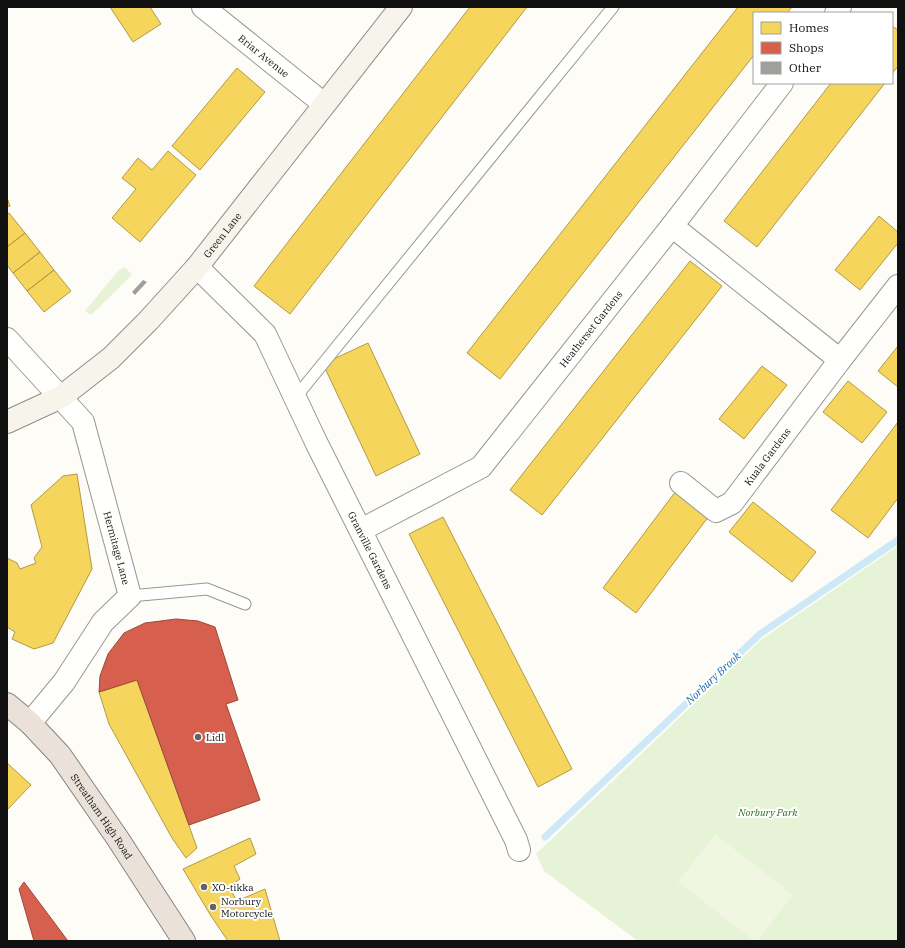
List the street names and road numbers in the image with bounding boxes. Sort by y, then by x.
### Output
street label: Briar Avenue [235,32,292,81]
street label: Green Lane [201,210,244,261]
street label: Heatherset Gardens [557,288,625,370]
street label: Kuala Gardens [741,425,794,488]
street label: Granville Gardens [345,509,395,592]
street label: Hermitage Lane [100,510,133,586]
street label: Streatham High Road [68,771,135,862]

